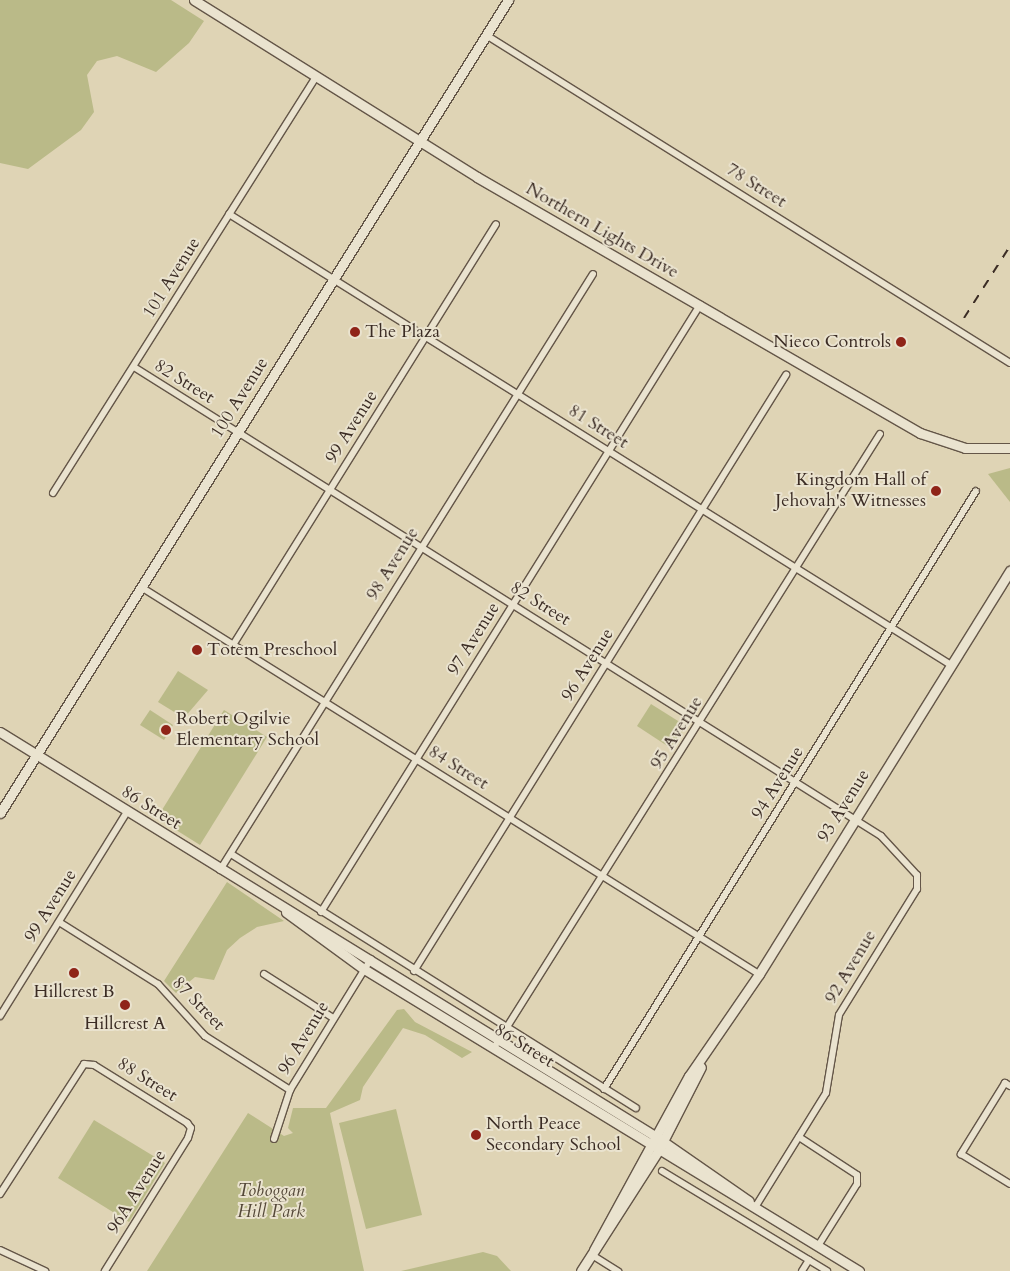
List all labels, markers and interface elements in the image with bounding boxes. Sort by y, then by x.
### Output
street label: 78 Street [722,159,790,213]
street label: Northern Lights Drive [522,178,682,284]
street label: 101 Avenue [139,234,205,322]
place label: The Plaza [365,321,440,343]
marker: The Plaza [349,326,361,338]
place label: Nieco Controls [773,331,891,353]
marker: Nieco Controls [895,336,907,348]
street label: 100 Avenue [207,354,273,442]
street label: 82 Street [150,355,218,409]
street label: 99 Avenue [321,387,383,467]
street label: 81 Street [564,400,632,454]
place label: Kingdom Hall of Jehovah's Witnesses [775,470,926,512]
marker: Kingdom Hall of Jehovah's Witnesses [930,485,942,497]
street label: 98 Avenue [362,524,424,604]
street label: 82 Street [506,577,574,631]
street label: 97 Avenue [443,599,505,679]
street label: 96 Avenue [557,625,619,705]
place label: Totem Preschool [207,639,337,661]
marker: Totem Preschool [191,644,203,656]
street label: 95 Avenue [646,693,708,773]
place label: Robert Ogilvie Elementary School [176,709,319,752]
marker: Robert Ogilvie Elementary School [160,724,172,736]
street label: 84 Street [424,741,492,795]
street label: 94 Avenue [747,743,809,823]
street label: 93 Avenue [813,766,875,846]
street label: 86 Street [117,781,185,835]
street label: 99 Avenue [20,866,82,946]
street label: 92 Avenue [821,926,881,1008]
marker: Hillcrest B [68,967,80,979]
street label: 87 Street [167,973,229,1035]
place label: Hillcrest B [34,981,114,1003]
street label: 96 Avenue [274,997,334,1079]
marker: Hillcrest A [119,999,131,1011]
place label: Hillcrest A [84,1013,166,1035]
street label: 86 Street [490,1019,558,1073]
street label: 88 Street [113,1053,181,1107]
place label: North Peace Secondary School [486,1114,621,1156]
marker: North Peace Secondary School [470,1129,482,1141]
street label: 96A Avenue [103,1146,171,1238]
park label: Toboggan Hill Park [237,1181,305,1224]

